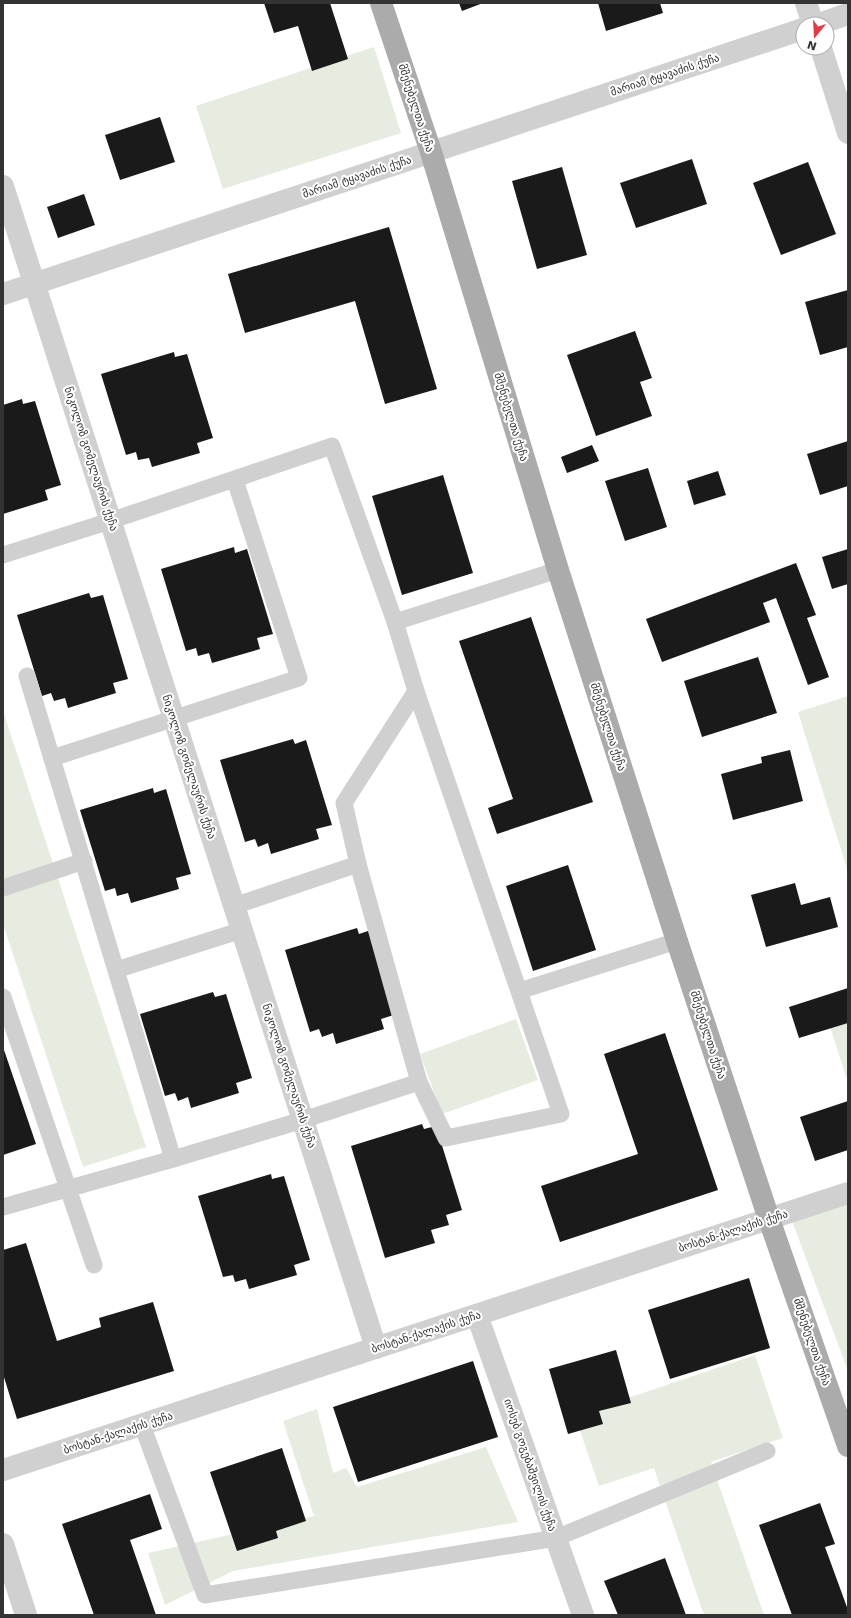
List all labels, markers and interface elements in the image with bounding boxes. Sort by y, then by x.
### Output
north arrow [795,16,835,56]
text: N [806,37,818,53]
street label: მარიამ ტყავაძის ქუჩა [609,51,721,99]
street label: მშენებელთა ქუჩა [396,62,437,154]
street label: მარიამ ტყავაძის ქუჩა [301,153,413,201]
street label: მშენებელთა ქუჩა [491,371,531,463]
street label: ნიკოლოზ გომელაურის ქუჩა [62,385,121,533]
street label: მშენებელთა ქუჩა [588,681,629,773]
street label: ნიკოლოზ გომელაურის ქუჩა [160,693,219,841]
street label: მშენებელთა ქუჩა [688,989,729,1081]
street label: ნიკოლოზ გომელაურის ქუჩა [260,1002,319,1150]
street label: ბოსტან-ქალაქის ქუჩა [677,1207,790,1255]
street label: მშენებელთა ქუჩა [791,1296,833,1388]
street label: ბოსტან-ქალაქის ქუჩა [370,1308,483,1356]
street label: იოსებ გოგებაშვილის ქუჩა [501,1397,559,1533]
street label: ბოსტან-ქალაქის ქუჩა [62,1409,175,1457]

